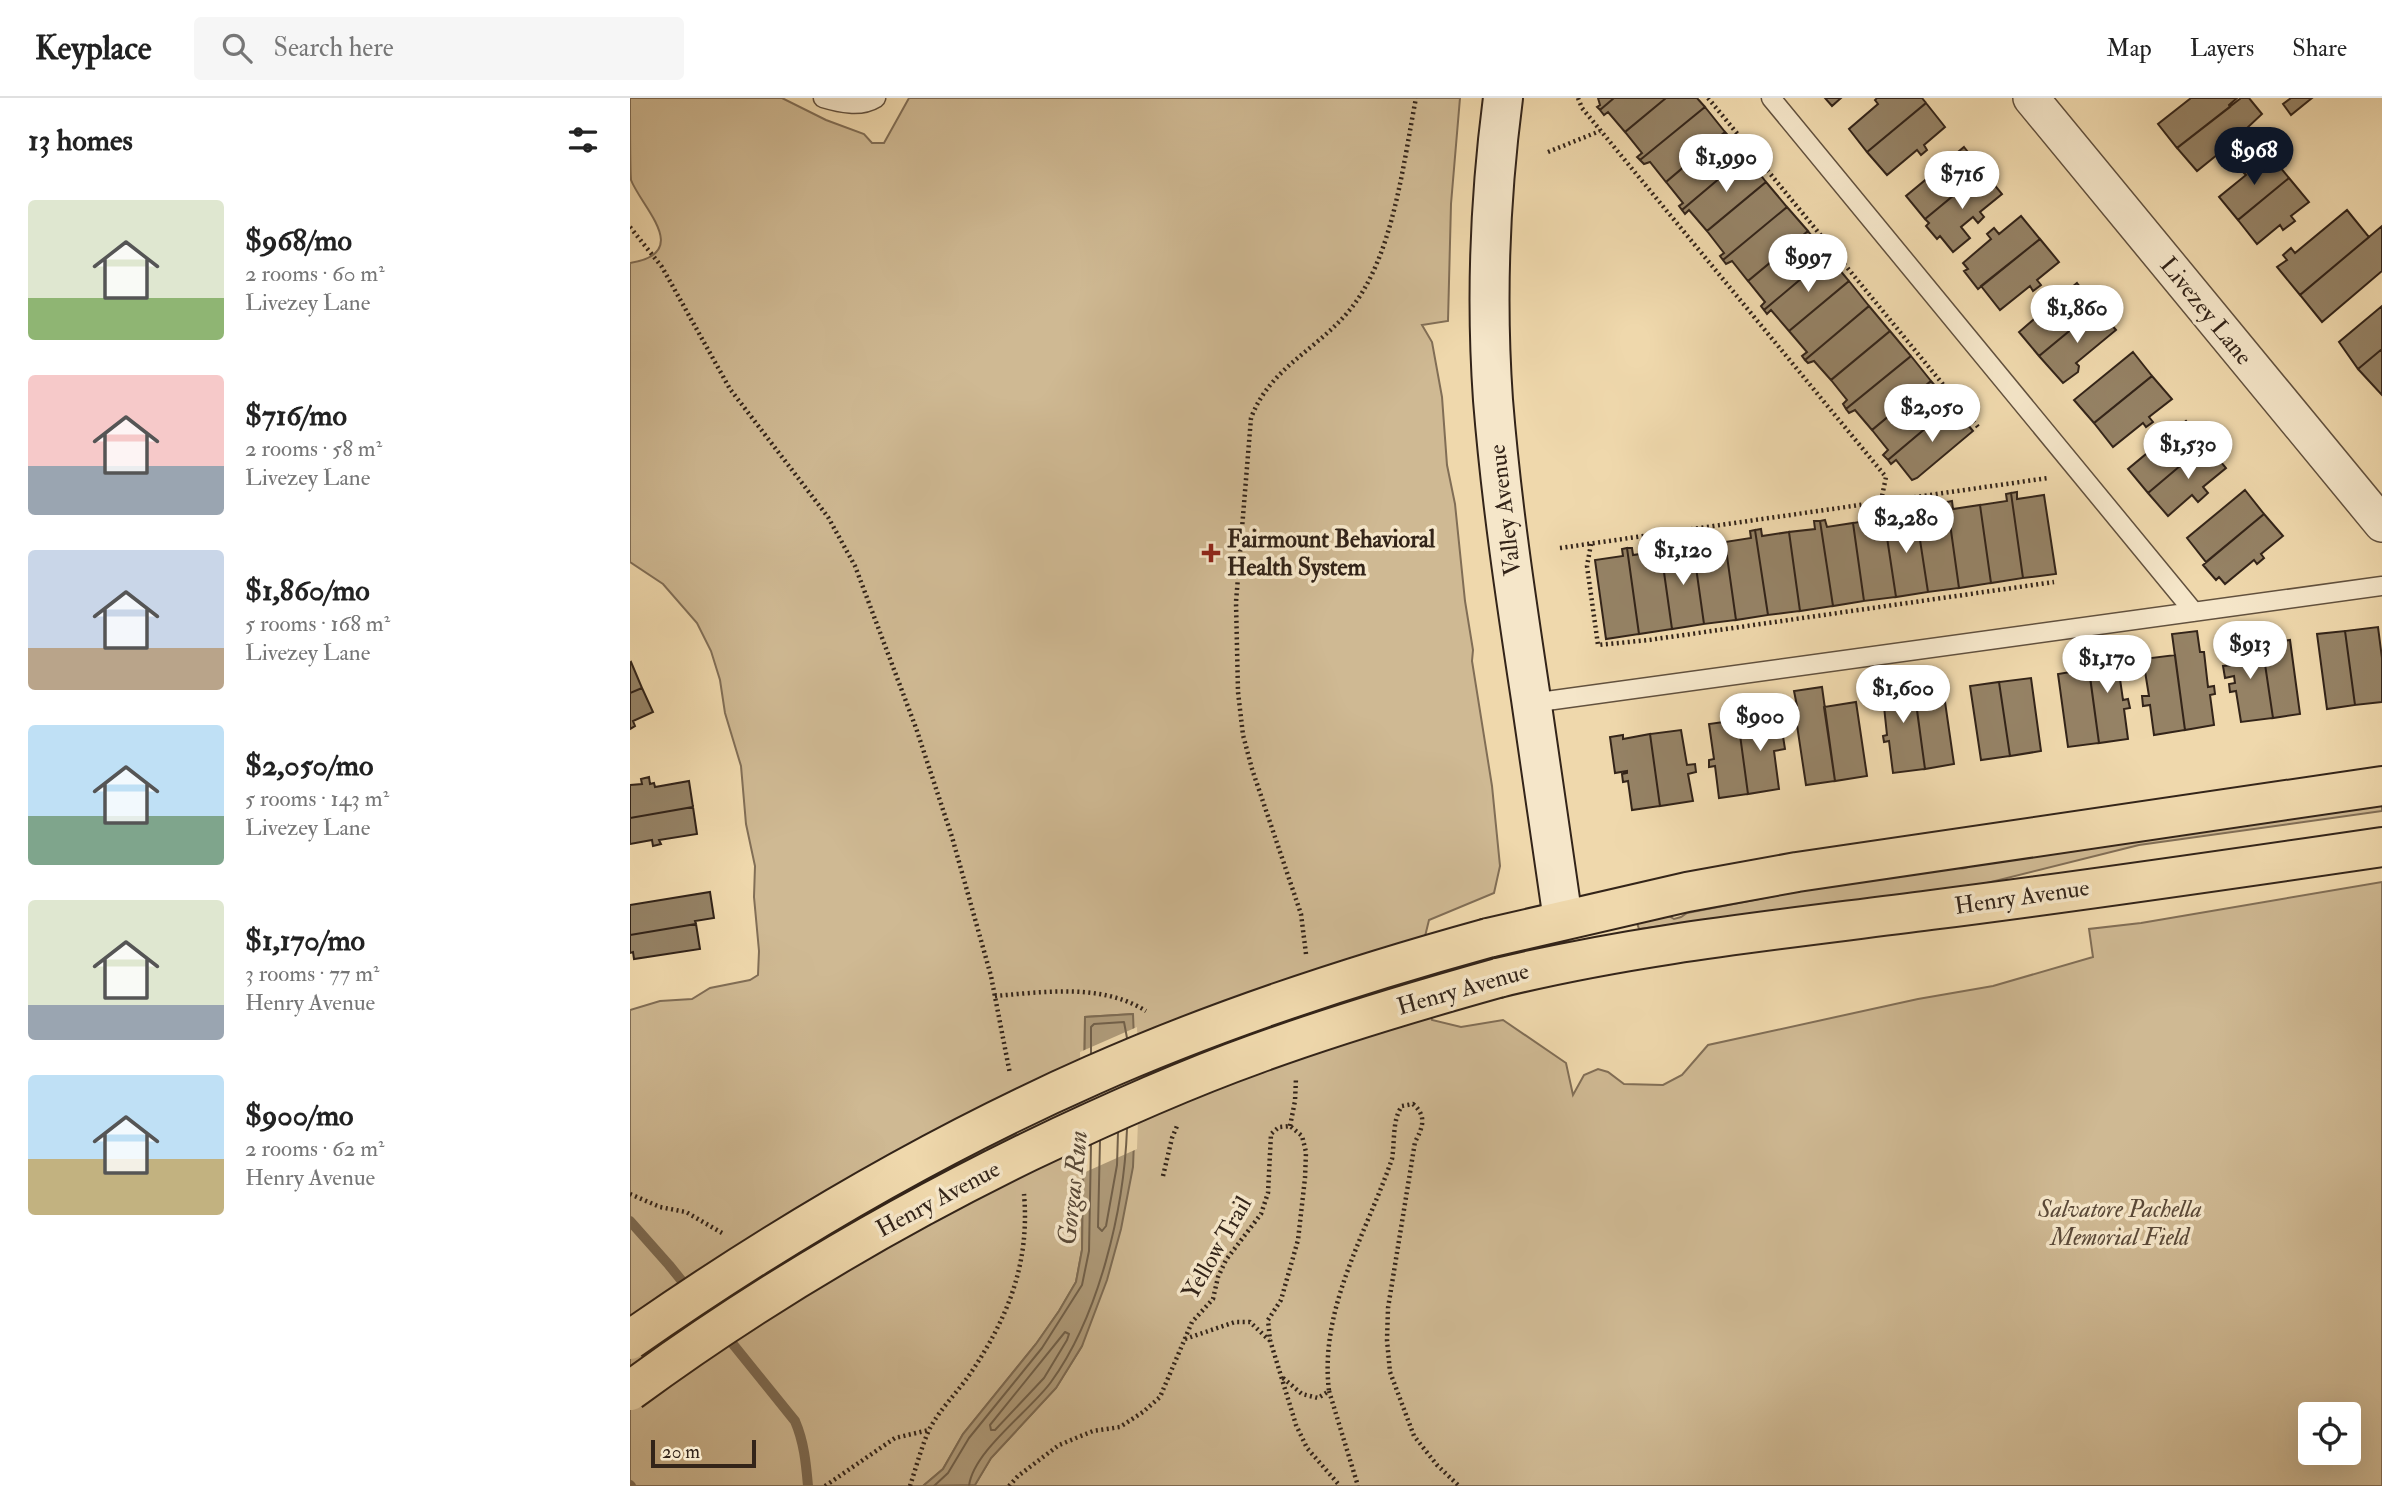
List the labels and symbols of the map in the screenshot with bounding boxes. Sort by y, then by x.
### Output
pin: $968 [2213,127,2295,187]
pin: $1,990 [1669,134,1783,194]
pin: $716 [1921,152,2003,211]
pin: $997 [1767,234,1849,294]
street label: Livezey Lane [2153,250,2259,372]
pin: $1,860 [2020,286,2134,345]
pin: $2,050 [1875,384,1989,444]
pin: $1,530 [2131,422,2245,481]
street label: Valley Avenue [1482,443,1528,577]
pin: $2,280 [1849,496,1963,555]
place label: Fairmount Behavioral Health System [1227,524,1436,583]
pin: $1,120 [1626,528,1740,587]
marker: Fairmount Behavioral Health System [1201,543,1221,563]
pin: $913 [2209,622,2291,681]
pin: $1,170 [2050,636,2164,695]
pin: $1,600 [1846,666,1960,725]
pin: $900 [1719,694,1801,753]
street label: Henry Avenue [1953,872,2091,922]
street label: Henry Avenue [1393,955,1533,1023]
water label: Gorgas Run [1051,1129,1095,1247]
street label: Henry Avenue [871,1153,1005,1245]
street label: Yellow Trail [1175,1191,1259,1305]
park label: Salvatore Pachella Memorial Field [2037,1194,2202,1253]
scale bar [651,1437,756,1469]

